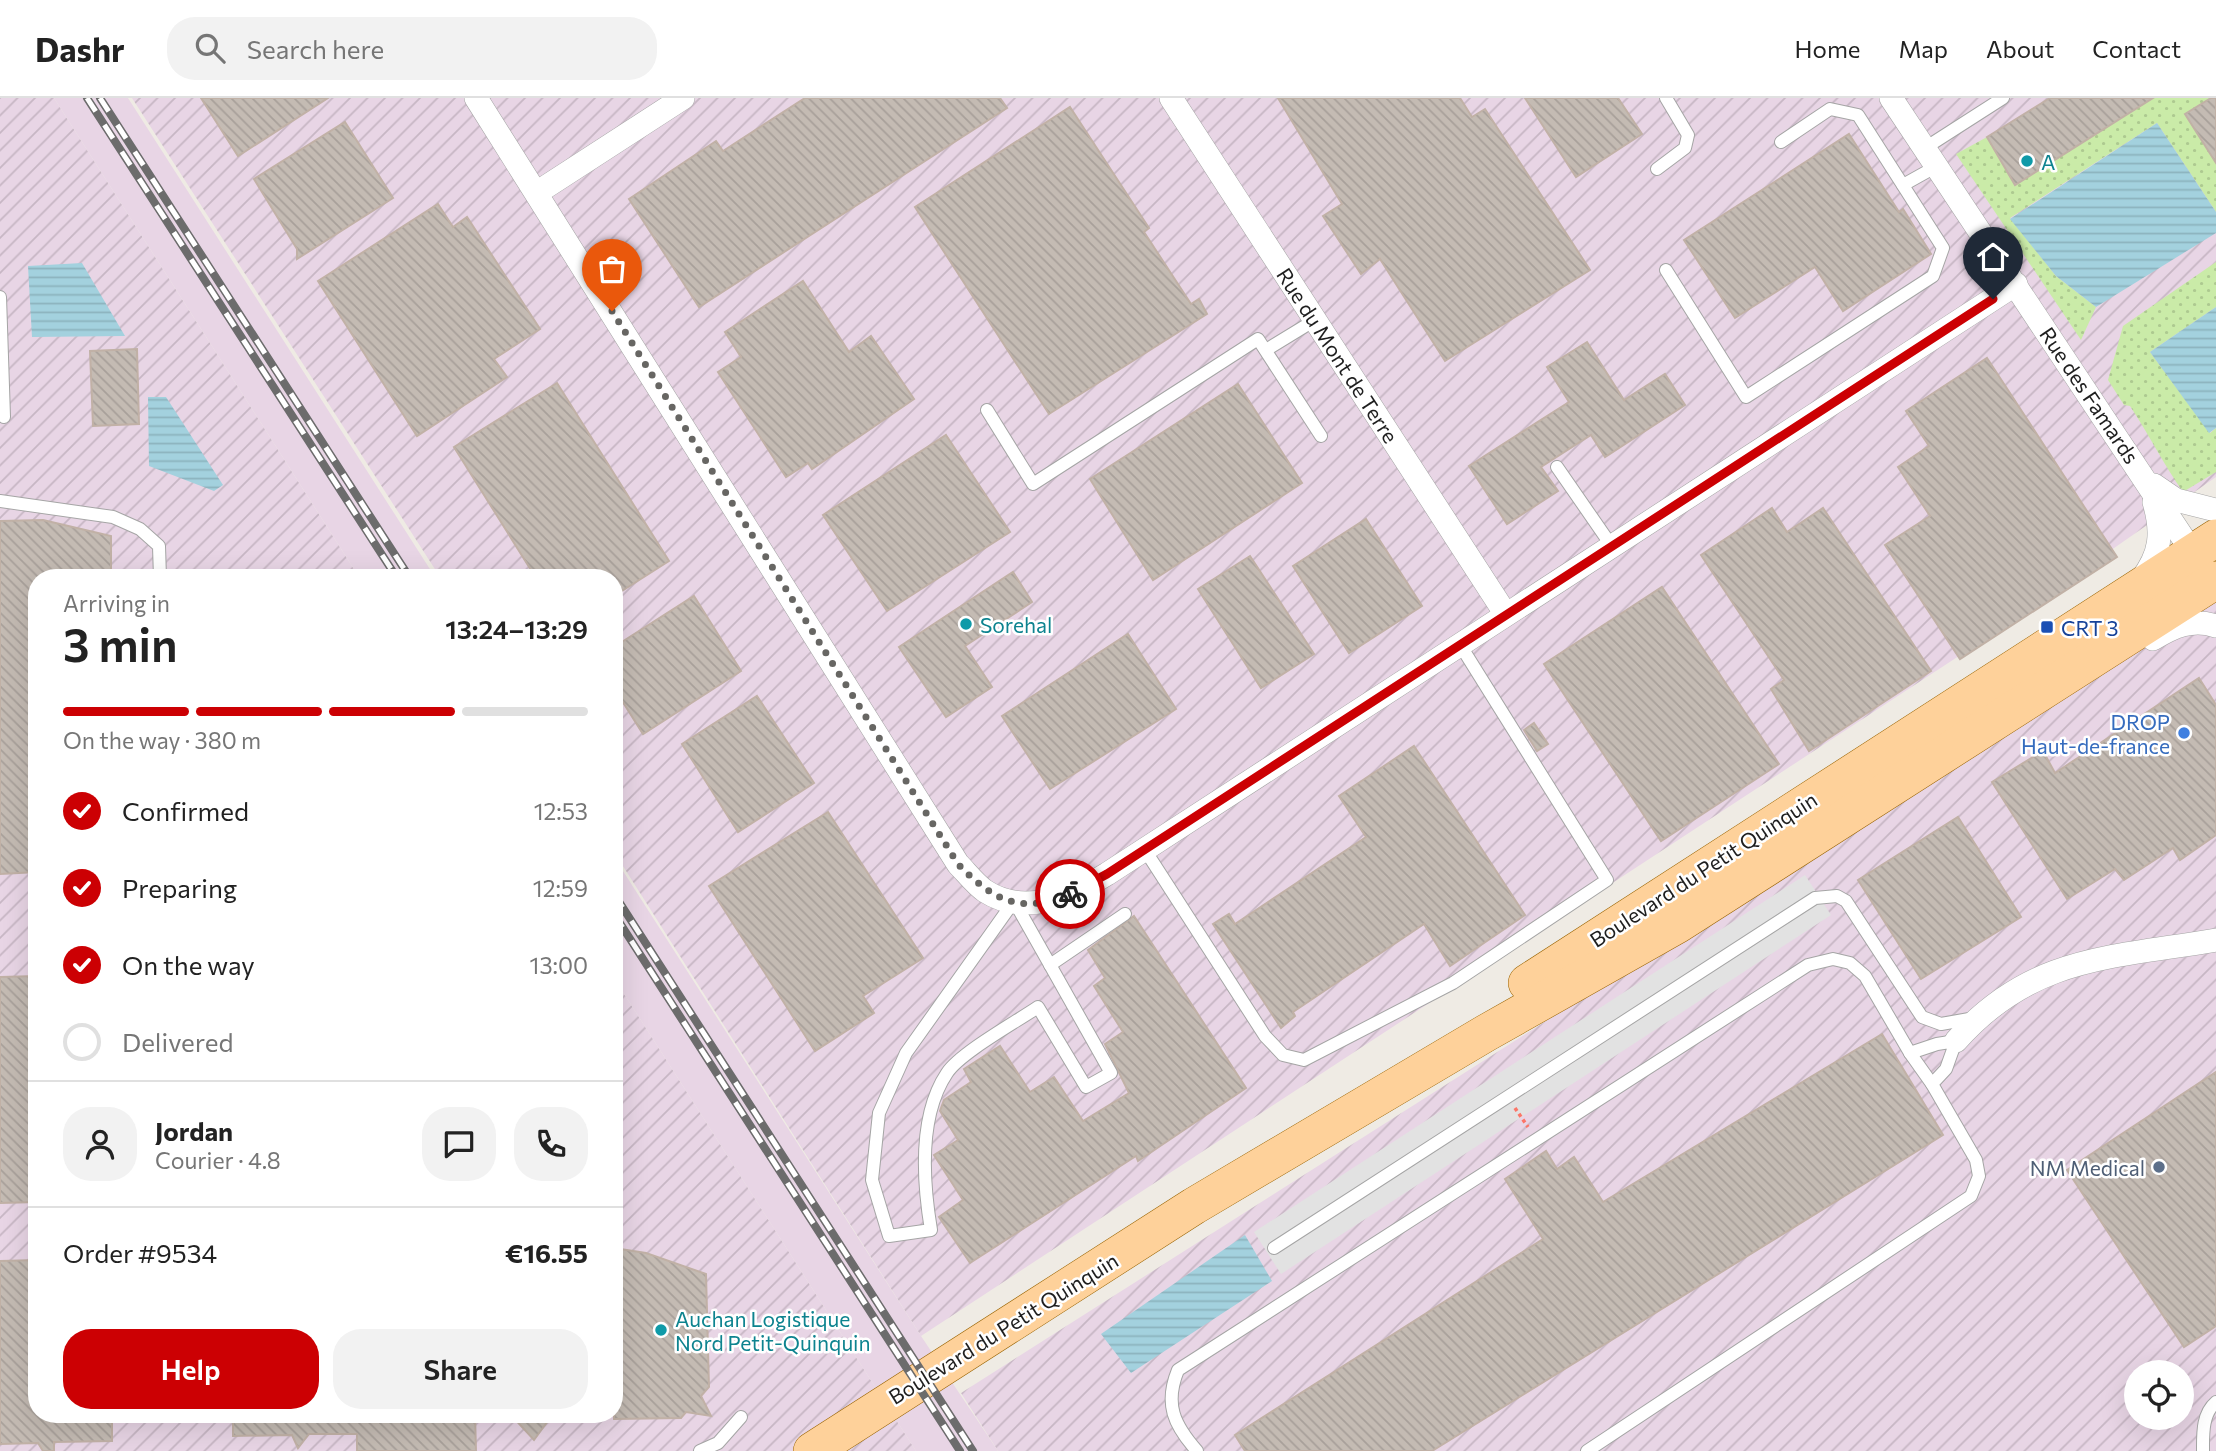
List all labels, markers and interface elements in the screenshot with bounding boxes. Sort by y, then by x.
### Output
search box [167,17,657,80]
text: Dashr [35,28,125,69]
icon: search [191,29,229,67]
text: Search here [247,33,384,64]
text: Home [1795,34,1861,63]
text: Map [1899,34,1948,63]
text: About [1986,34,2054,63]
text: Contact [2092,34,2181,63]
place label: A [2041,149,2056,174]
marker: A [2019,153,2035,169]
pin [1963,227,2023,299]
icon: home [1974,238,2012,276]
pin [582,239,642,311]
icon: bag [593,250,631,288]
street label: Rue du Mont de Terre [1272,263,1404,447]
street label: Rue des Famards [2035,322,2145,468]
text: Arriving in [63,589,170,617]
place label: Sorehal [980,612,1052,637]
text: 13:24–13:29 [445,613,588,644]
text: 3 min [63,615,178,671]
place label: CRT 3 [2061,615,2119,640]
marker: Sorehal [958,616,974,632]
marker: CRT 3 [2039,619,2055,635]
place label: DROP Haut-de-france [2021,709,2170,758]
marker: DROP Haut-de-france [2176,725,2192,741]
text: On the way · 380 m [63,726,261,754]
street label: Boulevard du Petit Quinquin [1585,786,1821,952]
icon: check [63,792,101,830]
text: Confirmed [122,795,249,826]
text: 12:53 [534,797,588,825]
courier [1035,859,1105,929]
icon: check [63,869,101,907]
text: Preparing [122,872,237,903]
text: 12:59 [533,874,588,902]
icon: bike [1051,875,1089,913]
icon: check [63,946,101,984]
text: On the way [122,949,255,980]
text: 13:00 [530,951,588,979]
text: Delivered [122,1026,233,1057]
button: person [63,1107,137,1181]
button: chat [422,1107,496,1181]
button: phone [514,1107,588,1181]
text: Jordan [155,1115,233,1146]
text: Courier · 4.8 [155,1146,281,1174]
place label: NM Medical [2030,1155,2145,1180]
marker: NM Medical [2151,1159,2167,1175]
text: Order #9534 [63,1237,217,1268]
text: €16.55 [505,1237,588,1268]
street label: Boulevard du Petit Quinquin [884,1247,1122,1409]
place label: Auchan Logistique Nord Petit-Quinquin [675,1306,871,1355]
marker: Auchan Logistique Nord Petit-Quinquin [653,1322,669,1338]
button: Help [63,1329,319,1409]
button: Share [333,1329,588,1409]
map controls [2124,1360,2194,1430]
button: locate [2124,1360,2194,1430]

